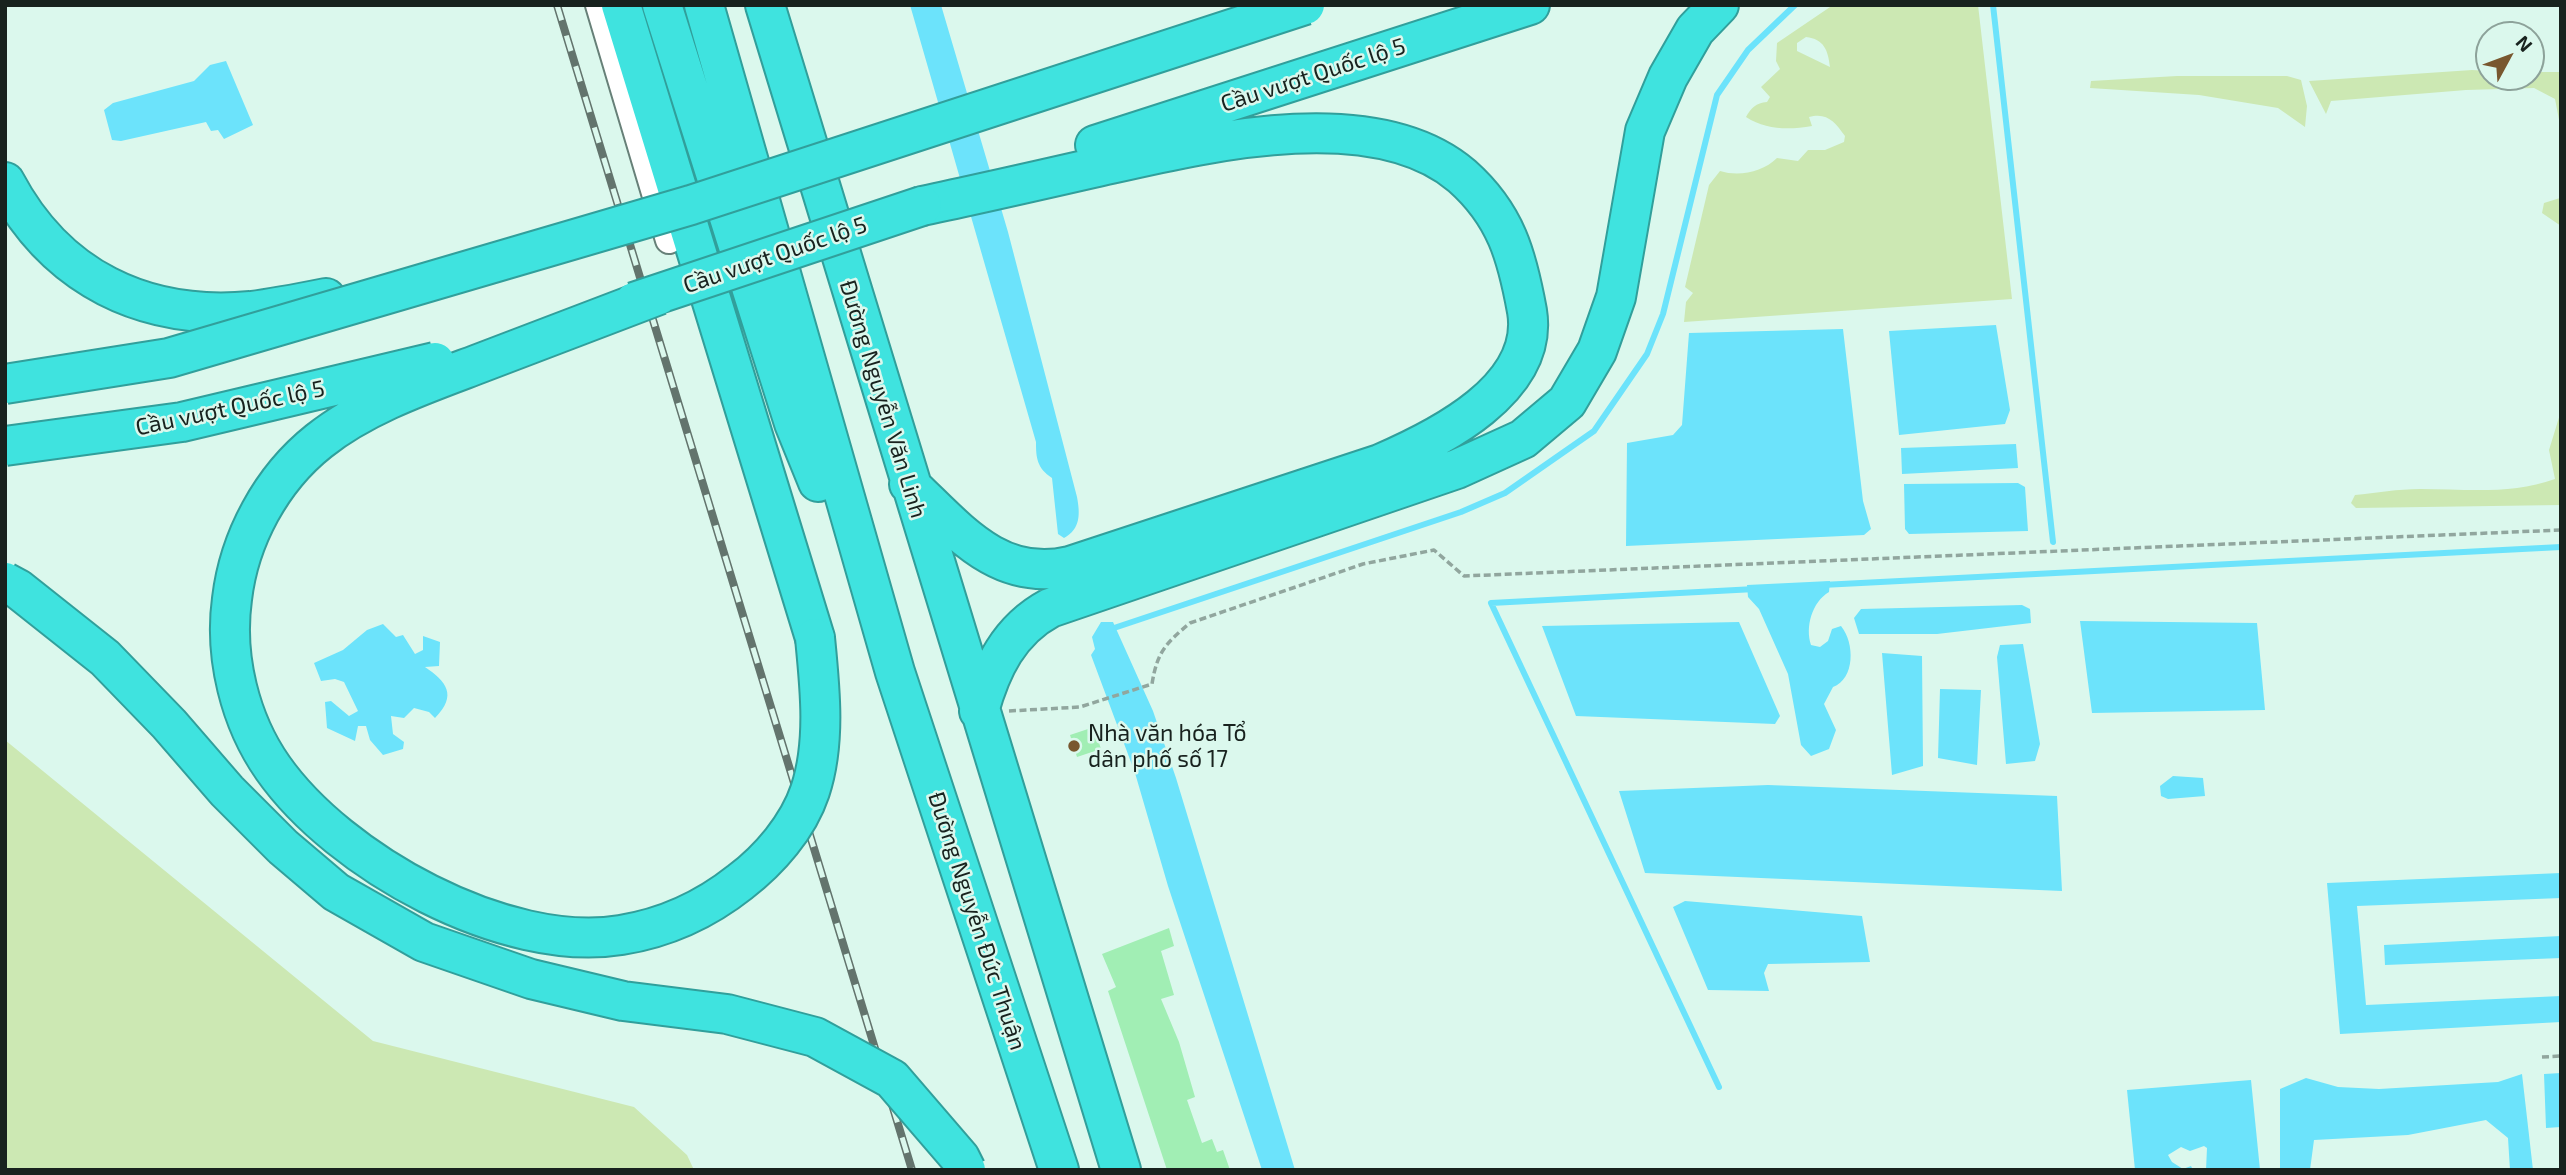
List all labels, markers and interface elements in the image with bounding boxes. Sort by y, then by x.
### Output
north arrow [2475,21,2545,91]
text: N [2512,30,2538,56]
street label: Cầu vượt Quốc lộ 5 [1217,32,1409,118]
street label: Cầu vượt Quốc lộ 5 [680,211,870,299]
street label: Đường Nguyễn Văn Linh [834,277,932,521]
street label: Cầu vượt Quốc lộ 5 [133,375,327,441]
place label: Nhà văn hóa Tổ dân phố số 17 [1088,719,1247,773]
marker: Nhà văn hóa Tổ dân phố số 17 [1066,738,1082,754]
street label: Đường Nguyễn Đức Thuận [922,788,1032,1054]

